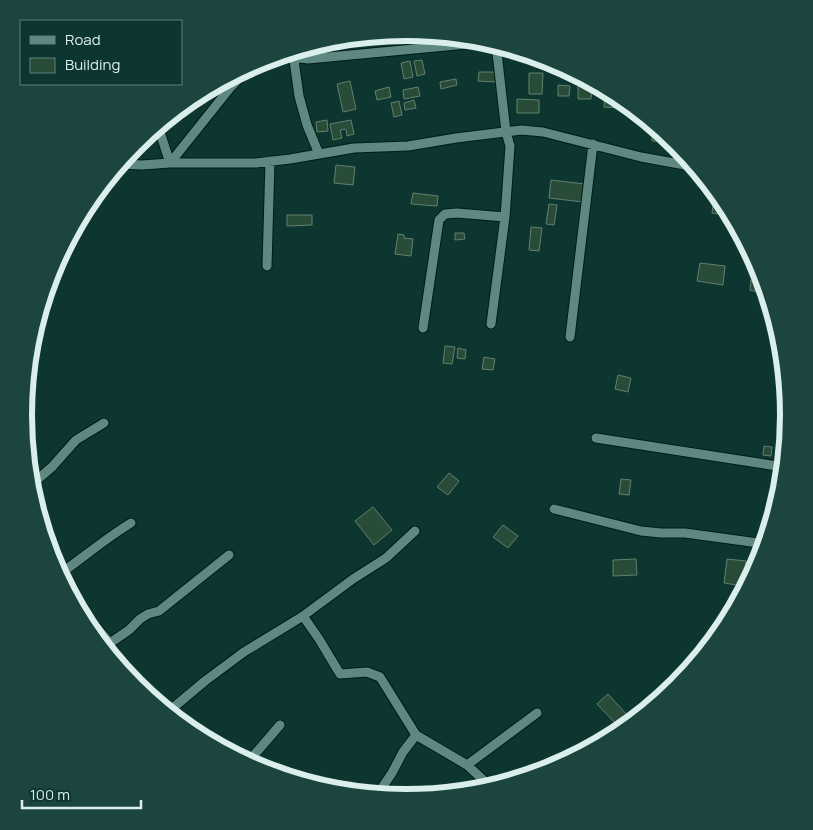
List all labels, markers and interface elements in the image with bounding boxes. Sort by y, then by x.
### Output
legend [20,20,182,85]
text: Road [65,29,101,50]
text: Building [65,54,120,75]
scale bar [22,778,141,810]
text: 100 m [30,784,70,805]

